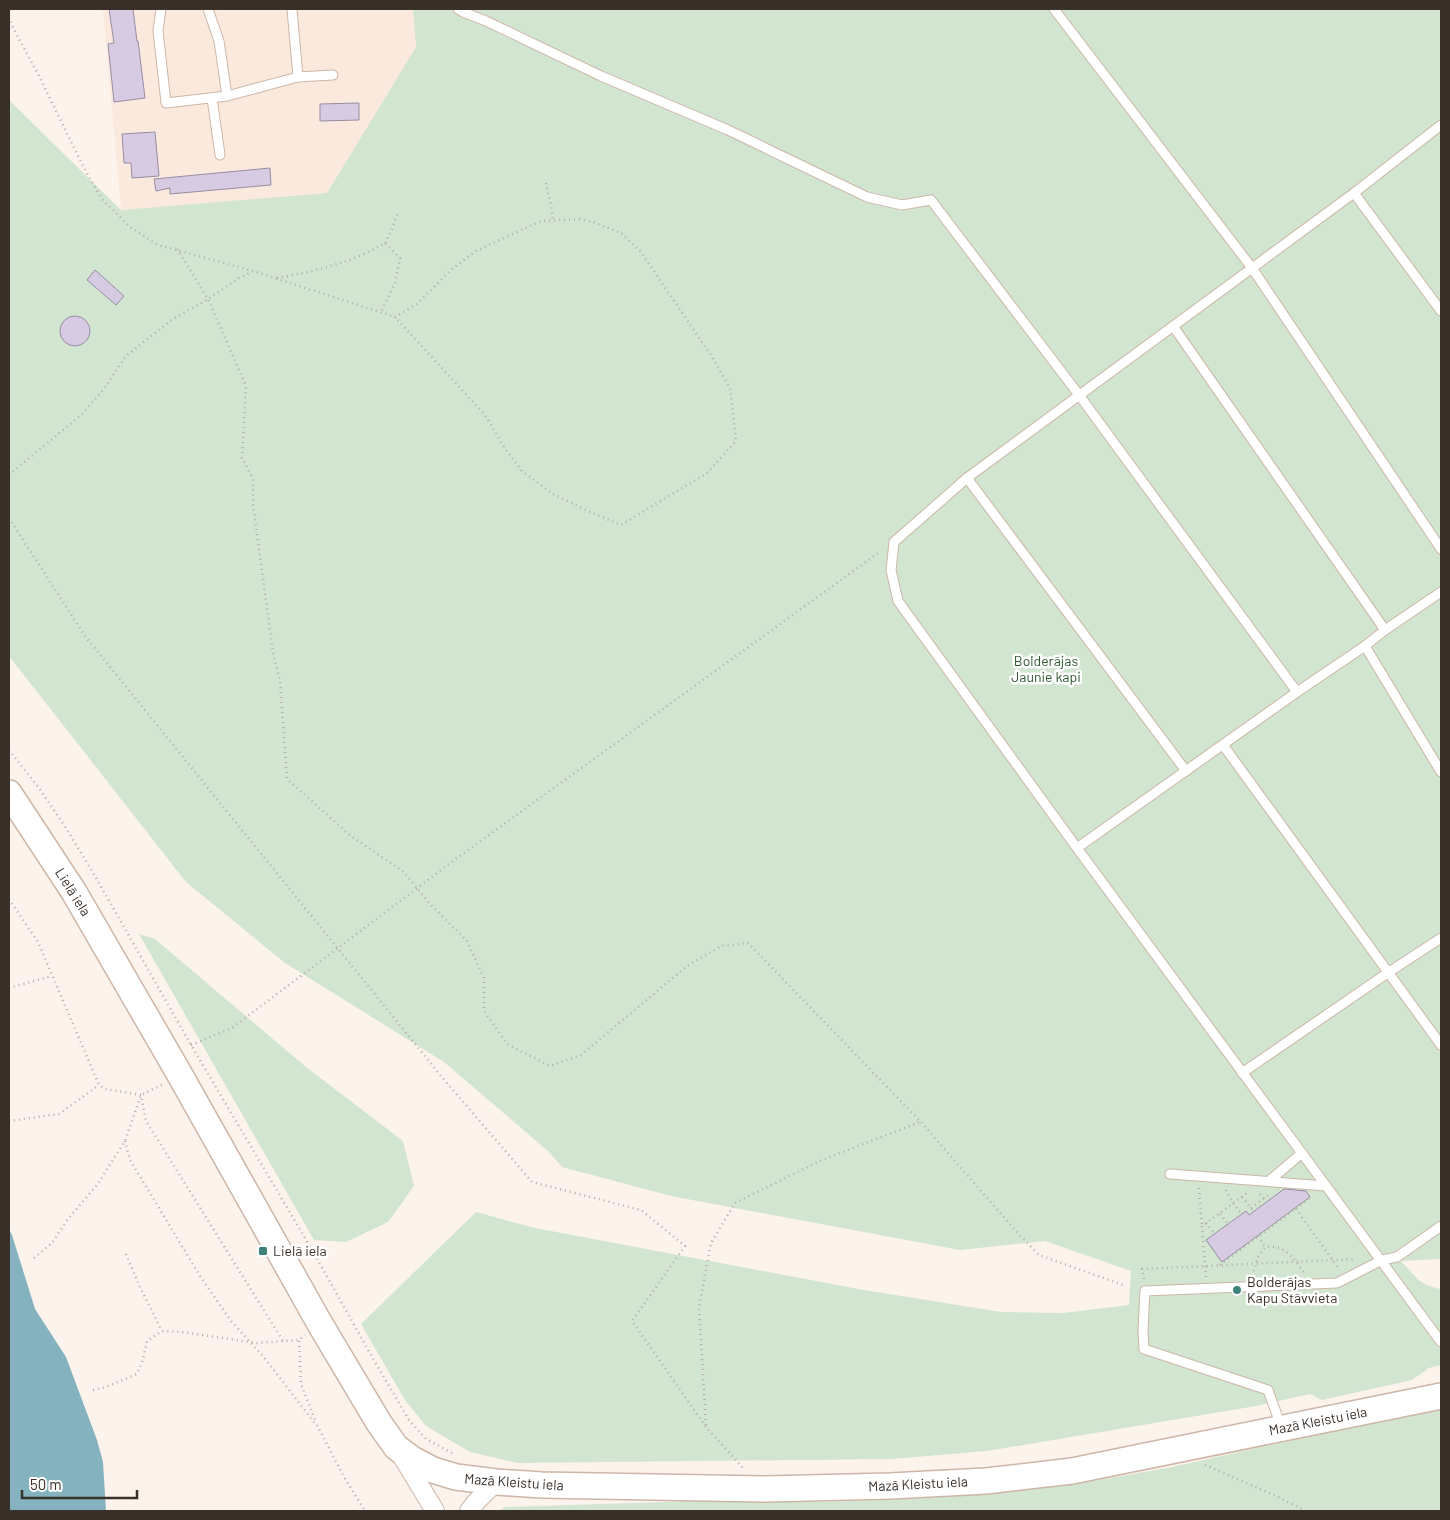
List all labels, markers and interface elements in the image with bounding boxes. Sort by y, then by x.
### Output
park label: Bolderājas Jaunie kapi [1011,652,1081,685]
street label: Lielā iela [52,865,95,919]
place label: Lielā iela [273,1242,327,1259]
marker: Lielā iela [257,1245,269,1257]
place label: Bolderājas Kapu Stāvvieta [1247,1273,1338,1306]
marker: Bolderājas Kapu Stāvvieta [1231,1284,1243,1296]
street label: Mazā Kleistu iela [1267,1403,1368,1438]
scale bar [22,1468,138,1500]
street label: Mazā Kleistu iela [464,1470,564,1493]
street label: Mazā Kleistu iela [868,1472,968,1495]
text: 50 m [30,1475,62,1493]

